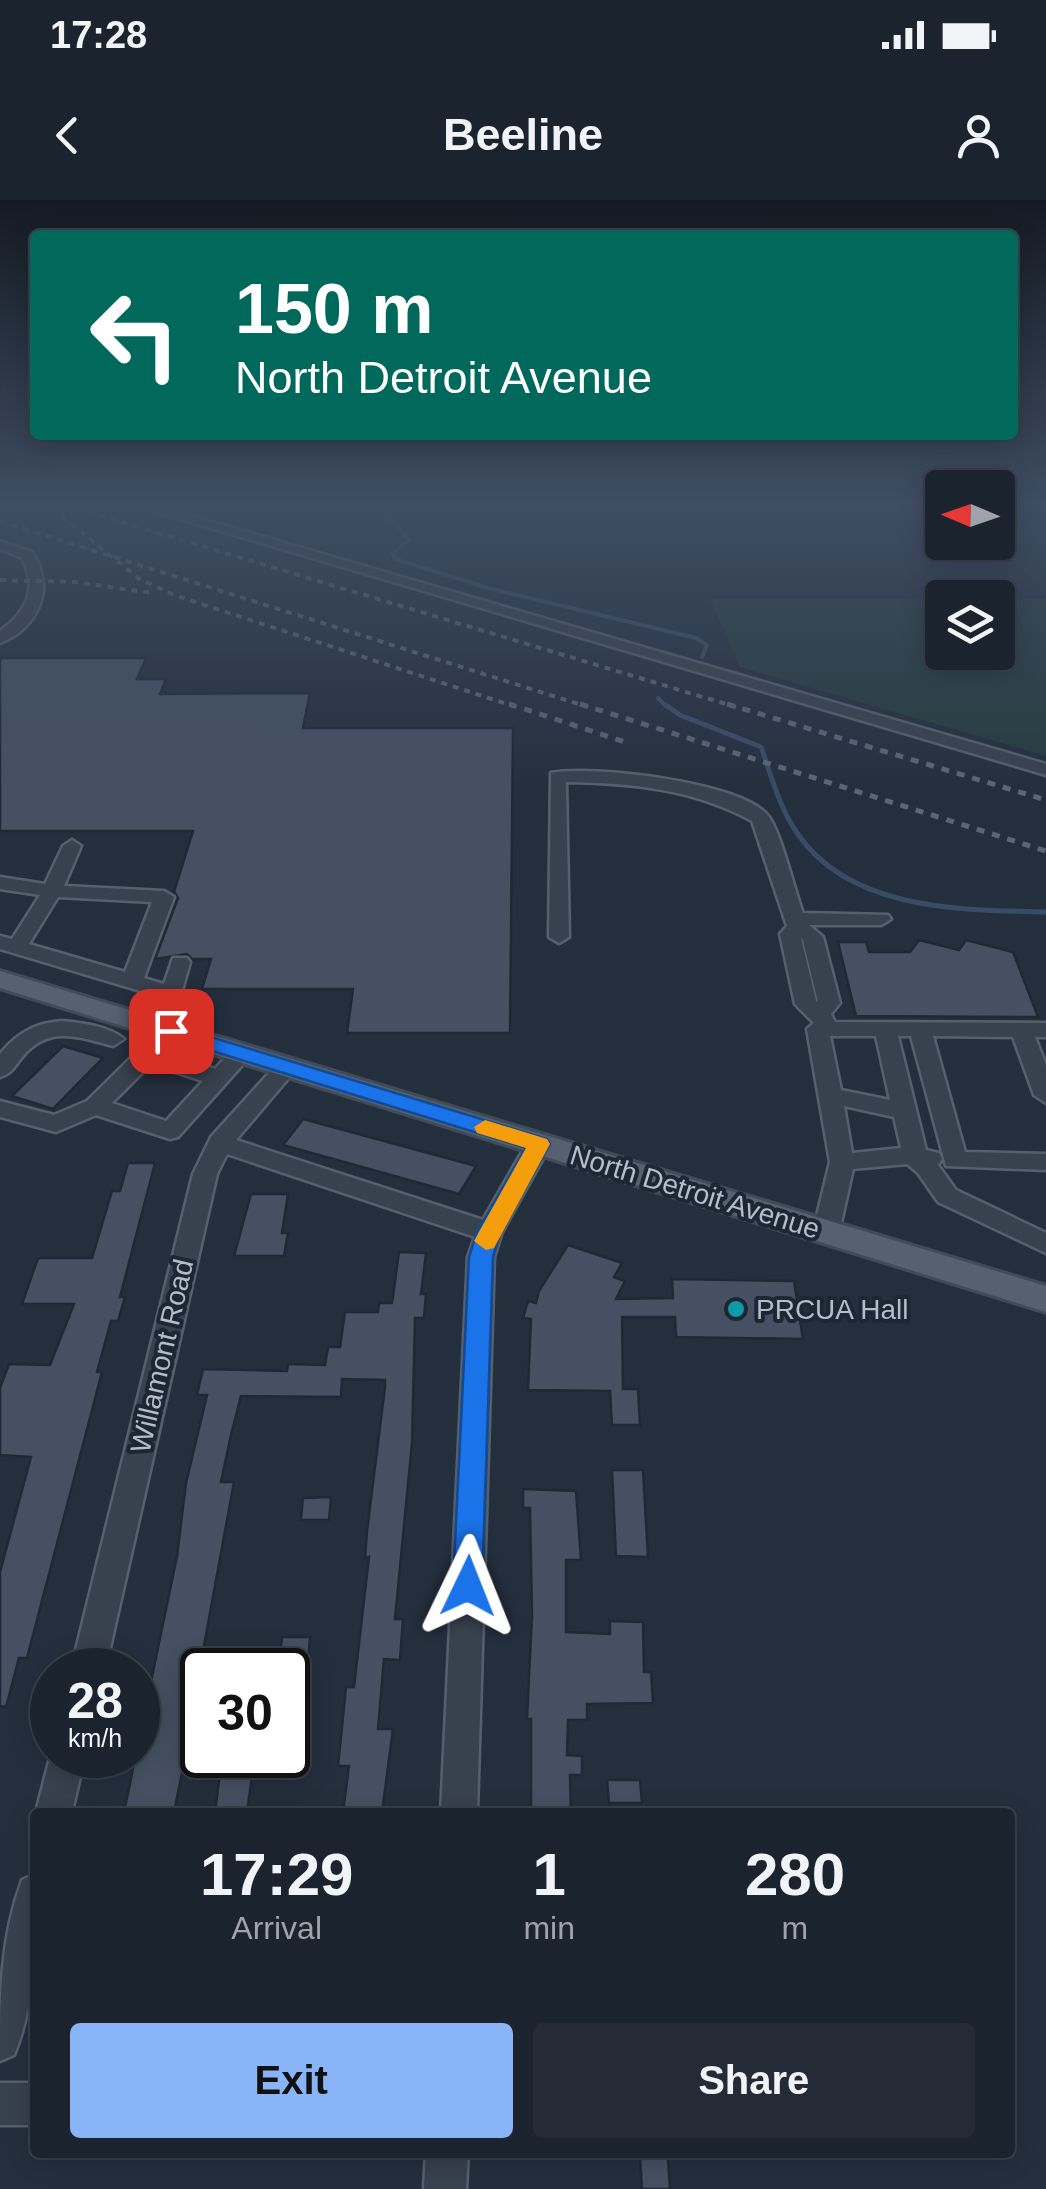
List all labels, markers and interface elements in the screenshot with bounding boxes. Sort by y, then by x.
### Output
text: 17:28 [50,14,147,56]
icon: back [40,108,95,163]
icon: person [951,108,1006,163]
text: Beeline [443,109,603,160]
icon: left [70,270,200,400]
text: 150 m [235,270,433,348]
text: North Detroit Avenue [235,352,652,403]
north arrow [925,470,1015,560]
map controls [925,470,1015,670]
button: layers [925,580,1015,670]
pin [129,989,214,1074]
icon: arrive [144,1004,199,1059]
street label: North Detroit Avenue [566,1139,824,1245]
street label: Willamont Road [125,1256,199,1456]
place label: PRCUA Hall [756,1294,908,1325]
marker: PRCUA Hall [725,1298,747,1320]
position arrow [416,1534,520,1638]
speed limit sign: 30 [180,1648,310,1778]
text: 28 [67,1673,123,1729]
text: km/h [68,1724,122,1752]
text: 17:29 [200,1841,353,1908]
text: 1 [532,1841,566,1908]
text: 280 [745,1841,845,1908]
text: Arrival [231,1910,322,1946]
text: min [523,1910,575,1946]
text: m [782,1910,808,1946]
button: Exit [70,2023,513,2138]
button: Share [533,2023,975,2138]

